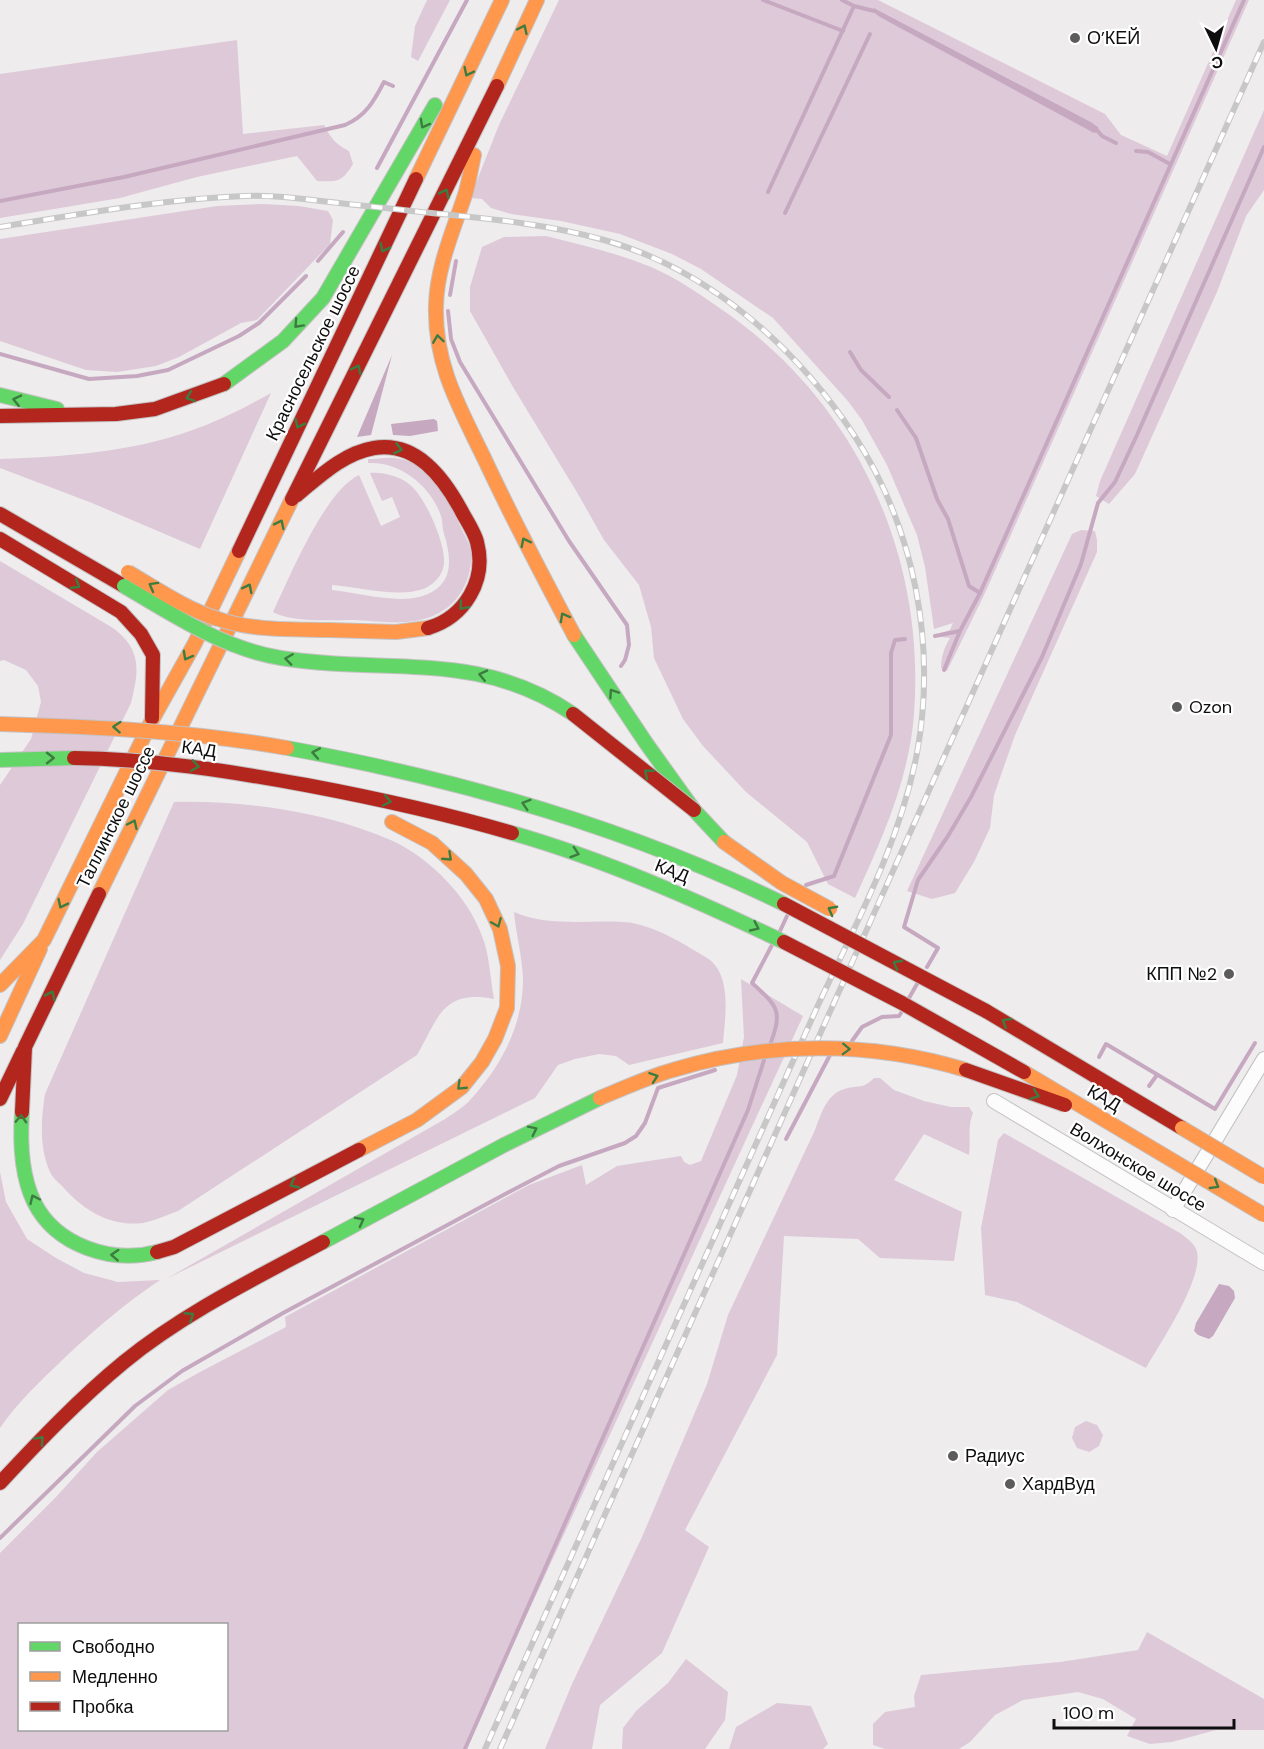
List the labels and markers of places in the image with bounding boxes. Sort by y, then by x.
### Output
place label: О’КЕЙ [1087,26,1140,50]
marker: О’КЕЙ [1068,31,1082,45]
place label: Ozon [1189,695,1232,719]
marker: Ozon [1170,700,1184,714]
place label: КПП №2 [1146,962,1217,986]
marker: КПП №2 [1222,967,1236,981]
place label: Радиус [965,1444,1025,1468]
marker: Радиус [946,1449,960,1463]
place label: ХардВуд [1022,1472,1095,1496]
marker: ХардВуд [1003,1477,1017,1491]

